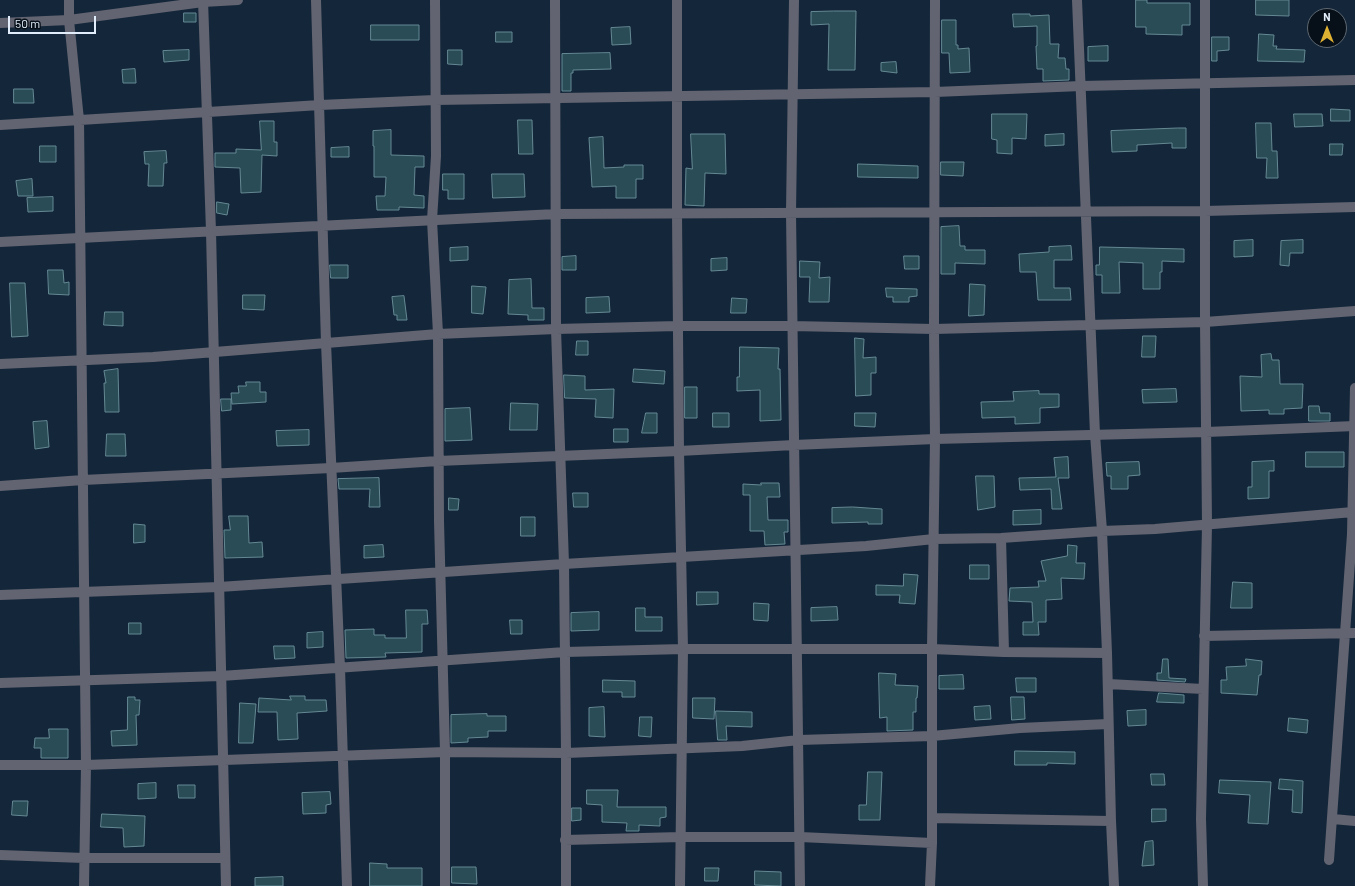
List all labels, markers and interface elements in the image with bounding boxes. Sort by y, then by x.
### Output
scale bar [10,8,98,34]
north arrow [1307,8,1347,48]
text: N [1323,10,1331,23]
text: 50 m [15,16,40,30]

